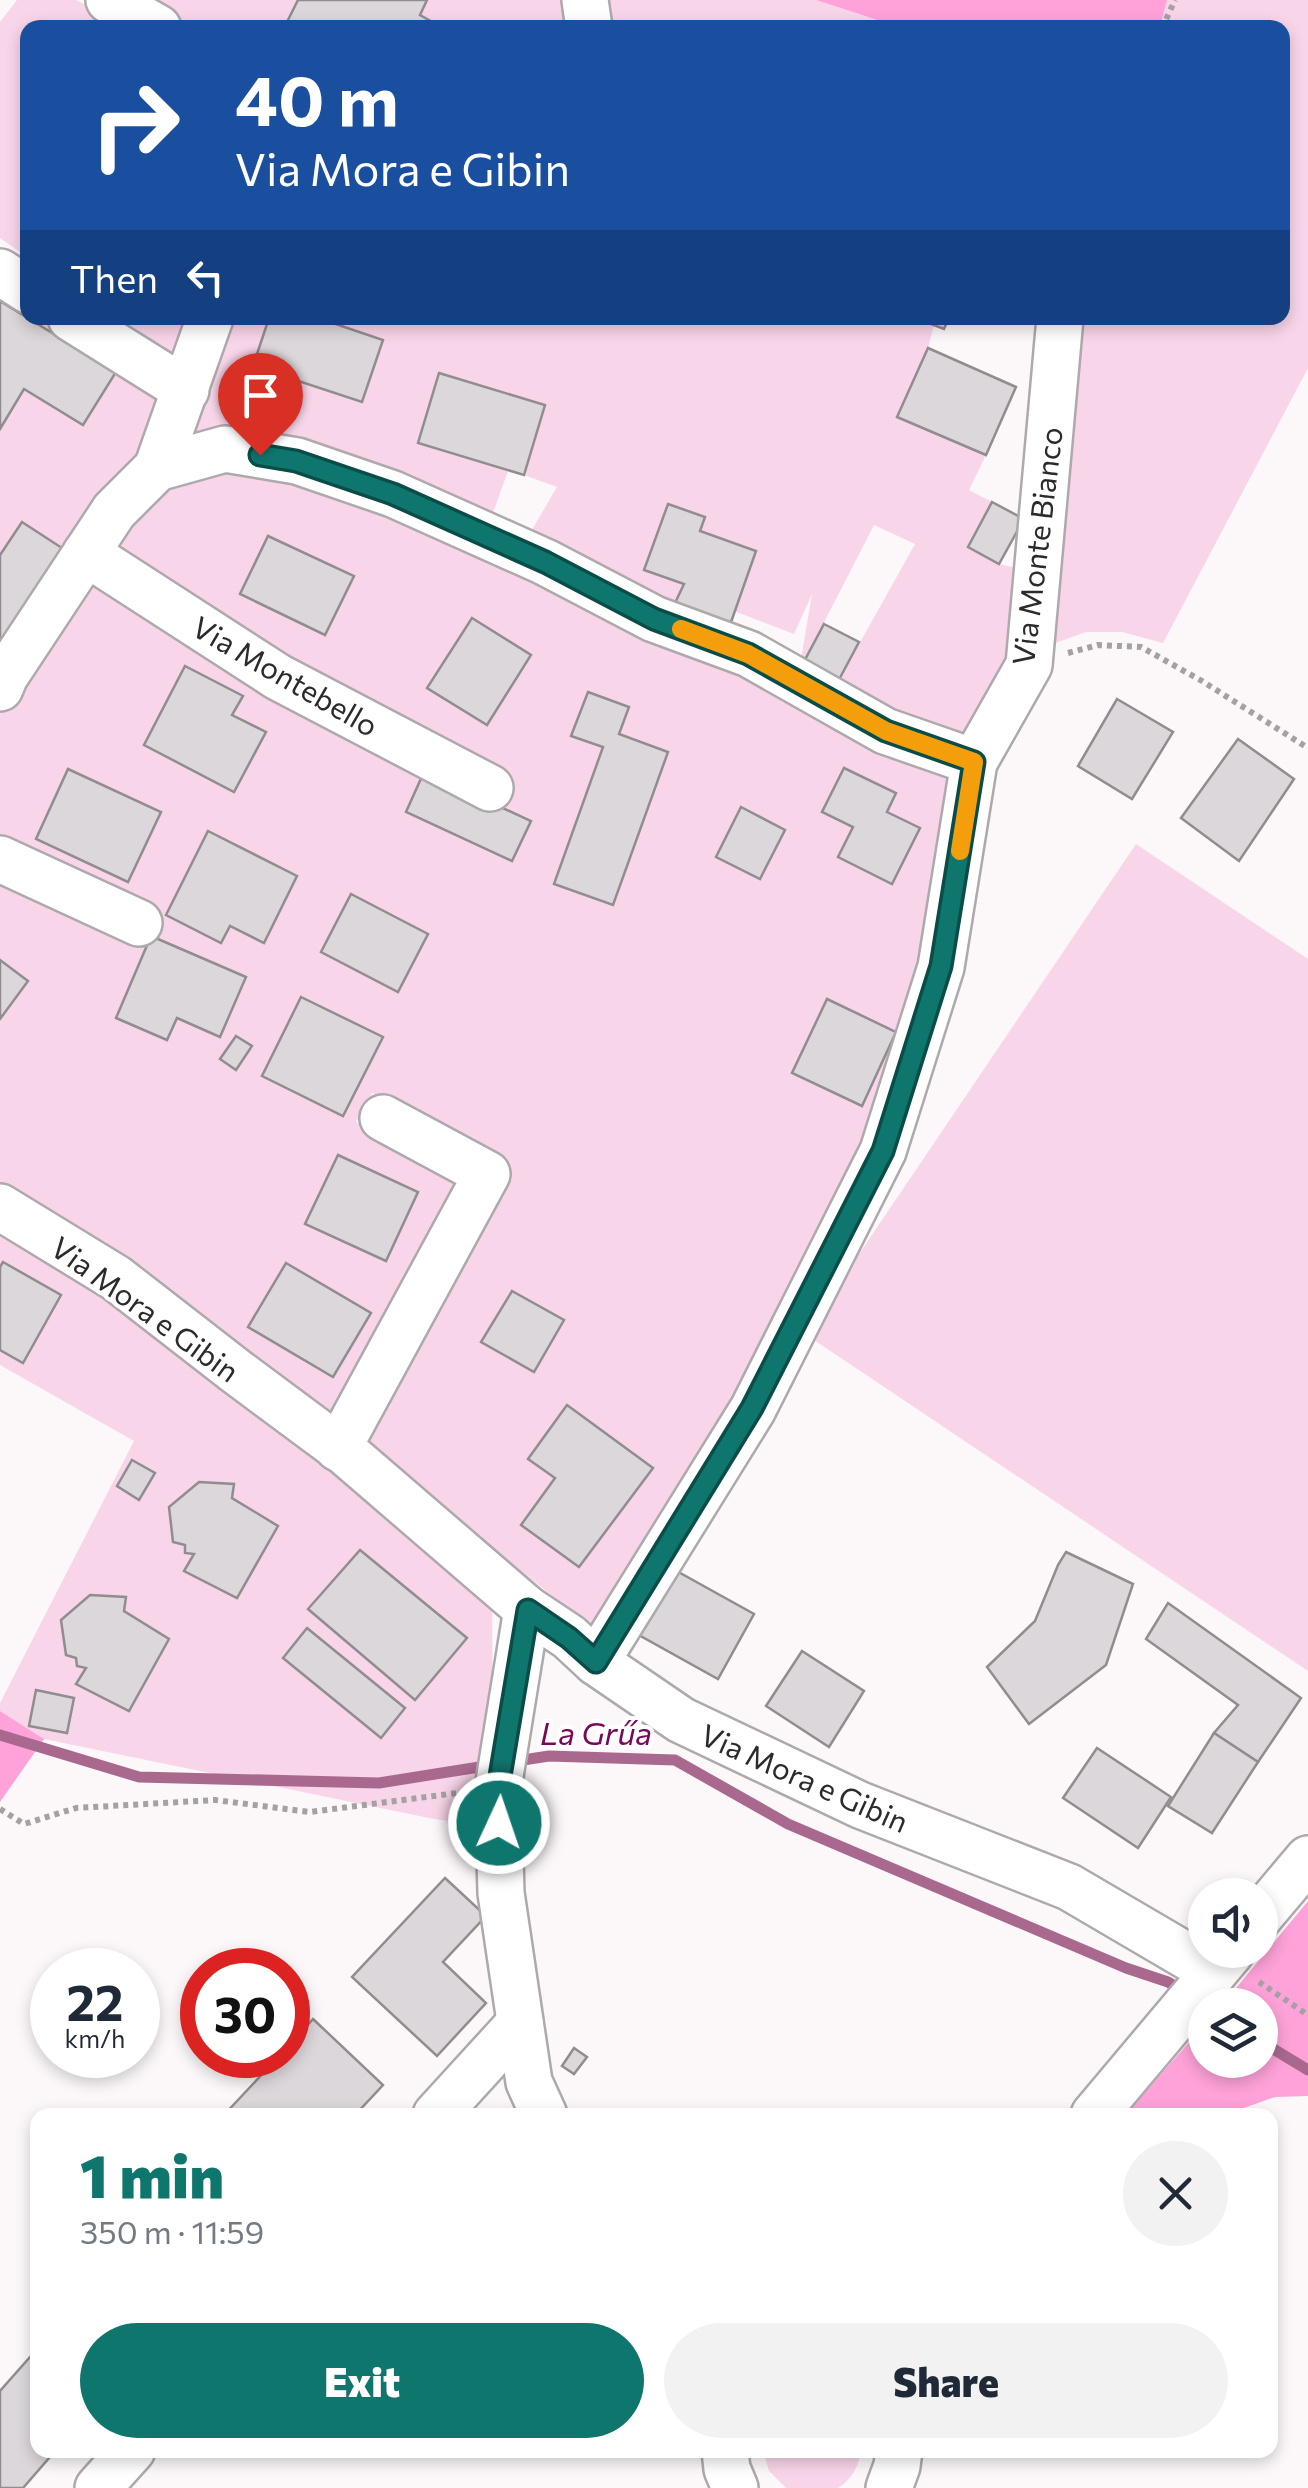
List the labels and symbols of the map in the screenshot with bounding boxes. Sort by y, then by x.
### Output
pin [218,353,303,456]
street label: Via Monte Bianco [1003,425,1069,667]
street label: Via Montebello [187,607,385,743]
street label: Via Mora e Gibin [45,1227,247,1389]
water label: La Grűa [540,1712,652,1752]
street label: Via Mora e Gibin [695,1715,915,1839]
position arrow [447,1771,551,1875]
speed limit sign: 30 [180,1948,310,2078]

